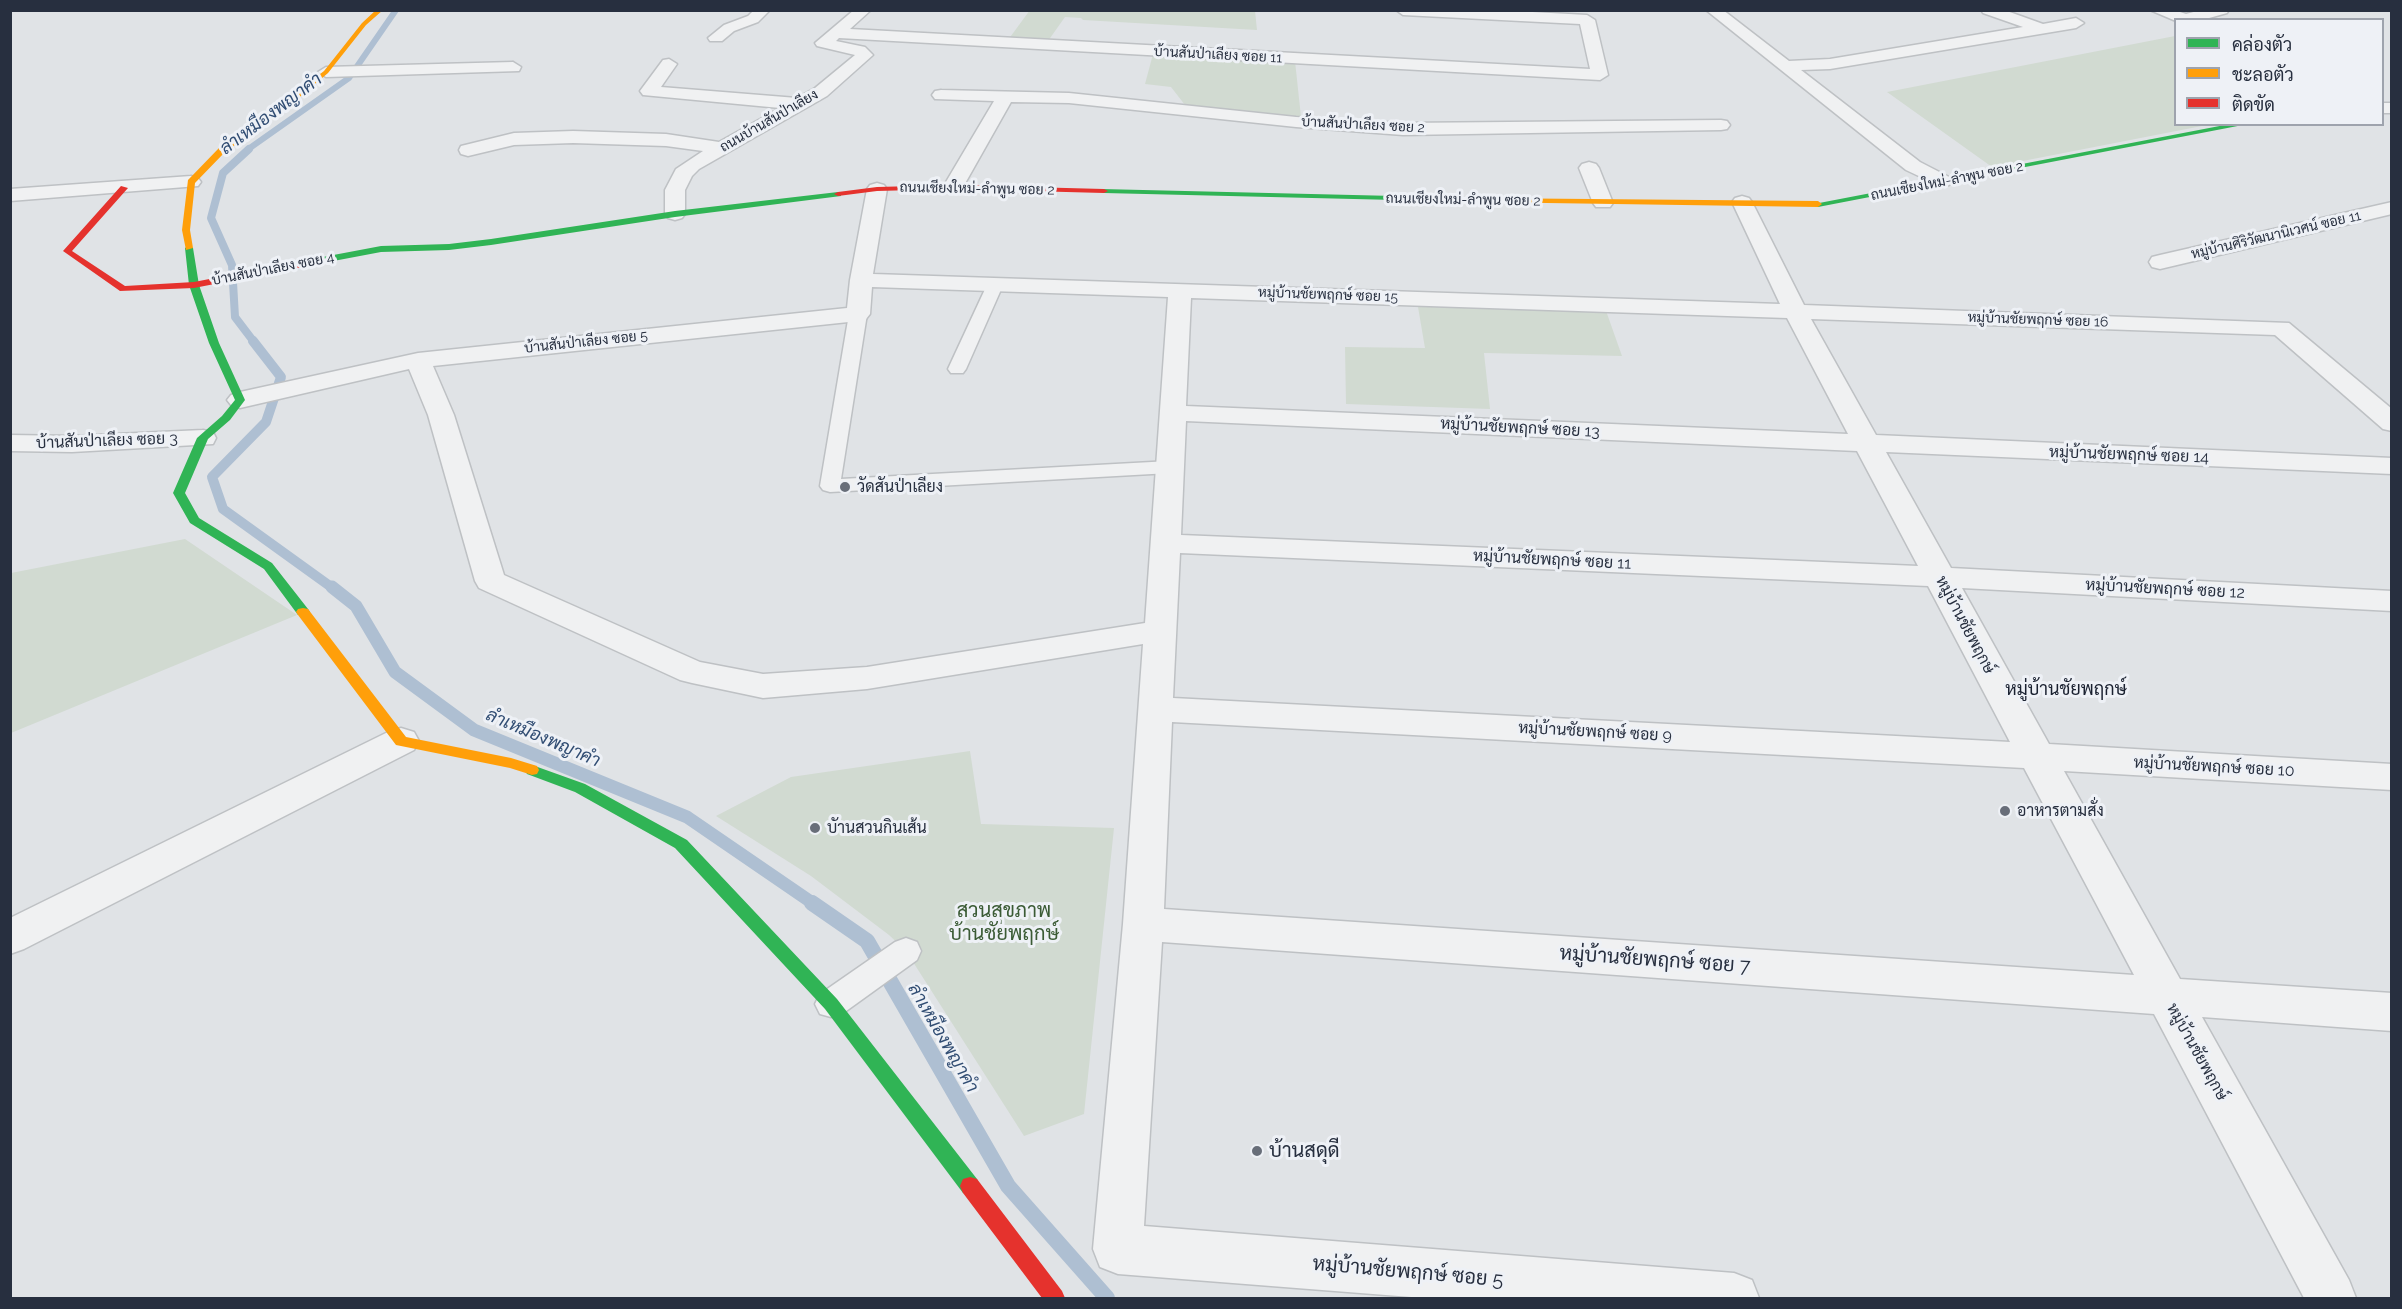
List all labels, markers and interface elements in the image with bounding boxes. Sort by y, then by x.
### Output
legend [2174,18,2384,126]
text: คล่องตัว [2232,34,2292,55]
street label: บ้านสันป่าเลียง ซอย 11 [1153,43,1283,67]
text: ชะลอตัว [2232,64,2294,85]
water label: ลำเหมืองพญาคำ [216,69,326,159]
street label: ถนนบ้านสันป่าเลียง [717,86,821,156]
text: ติดขัด [2232,94,2275,115]
street label: บ้านสันป่าเลียง ซอย 2 [1301,113,1425,137]
street label: ถนนเชียงใหม่-ลำพูน ซอย 2 [1869,158,2025,204]
street label: ถนนเชียงใหม่-ลำพูน ซอย 2 [899,179,1055,199]
street label: ถนนเชียงใหม่-ลำพูน ซอย 2 [1385,190,1541,210]
street label: หมู่บ้านศิริวัฒนานิเวศน์ ซอย 11 [2189,207,2363,263]
street label: บ้านสันป่าเลียง ซอย 4 [210,249,336,289]
street label: หมู่บ้านชัยพฤกษ์ ซอย 15 [1258,284,1398,306]
street label: หมู่บ้านชัยพฤกษ์ ซอย 16 [1967,309,2109,331]
street label: บ้านสันป่าเลียง ซอย 5 [523,327,649,357]
street label: หมู่บ้านชัยพฤกษ์ ซอย 13 [1440,414,1600,442]
street label: บ้านสันป่าเลียง ซอย 3 [36,429,178,453]
street label: หมู่บ้านชัยพฤกษ์ ซอย 14 [2049,443,2209,467]
place label: วัดสันป่าเลียง [857,477,943,497]
marker: วัดสันป่าเลียง [838,480,852,494]
street label: หมู่บ้านชัยพฤกษ์ ซอย 11 [1472,546,1632,574]
street label: หมู่บ้านชัยพฤกษ์ [1931,573,1999,677]
street label: หมู่บ้านชัยพฤกษ์ ซอย 12 [2085,575,2245,603]
district label: หมู่บ้านชัยพฤกษ์ [2005,679,2127,701]
water label: ลำเหมืองพญาคำ [483,704,603,772]
street label: หมู่บ้านชัยพฤกษ์ ซอย 9 [1518,718,1672,746]
street label: หมู่บ้านชัยพฤกษ์ ซอย 10 [2133,753,2295,781]
place label: อาหารตามสั่ง [2017,801,2104,821]
marker: อาหารตามสั่ง [1998,804,2012,818]
place label: บัานสวนกินเส้น [827,818,927,838]
marker: บัานสวนกินเส้น [808,821,822,835]
park label: สวนสุขภาพ บ้านชัยพฤกษ์ [949,899,1059,946]
street label: หมู่บ้านชัยพฤกษ์ ซอย 7 [1559,941,1751,979]
water label: ลำเหมืองพญาคำ [903,980,983,1096]
street label: หมู่บ้านชัยพฤกษ์ [2162,1000,2232,1104]
place label: บ้านสดุดี [1269,1139,1340,1163]
marker: บ้านสดุดี [1250,1144,1264,1158]
street label: หมู่บ้านชัยพฤกษ์ ซอย 5 [1312,1252,1504,1292]

